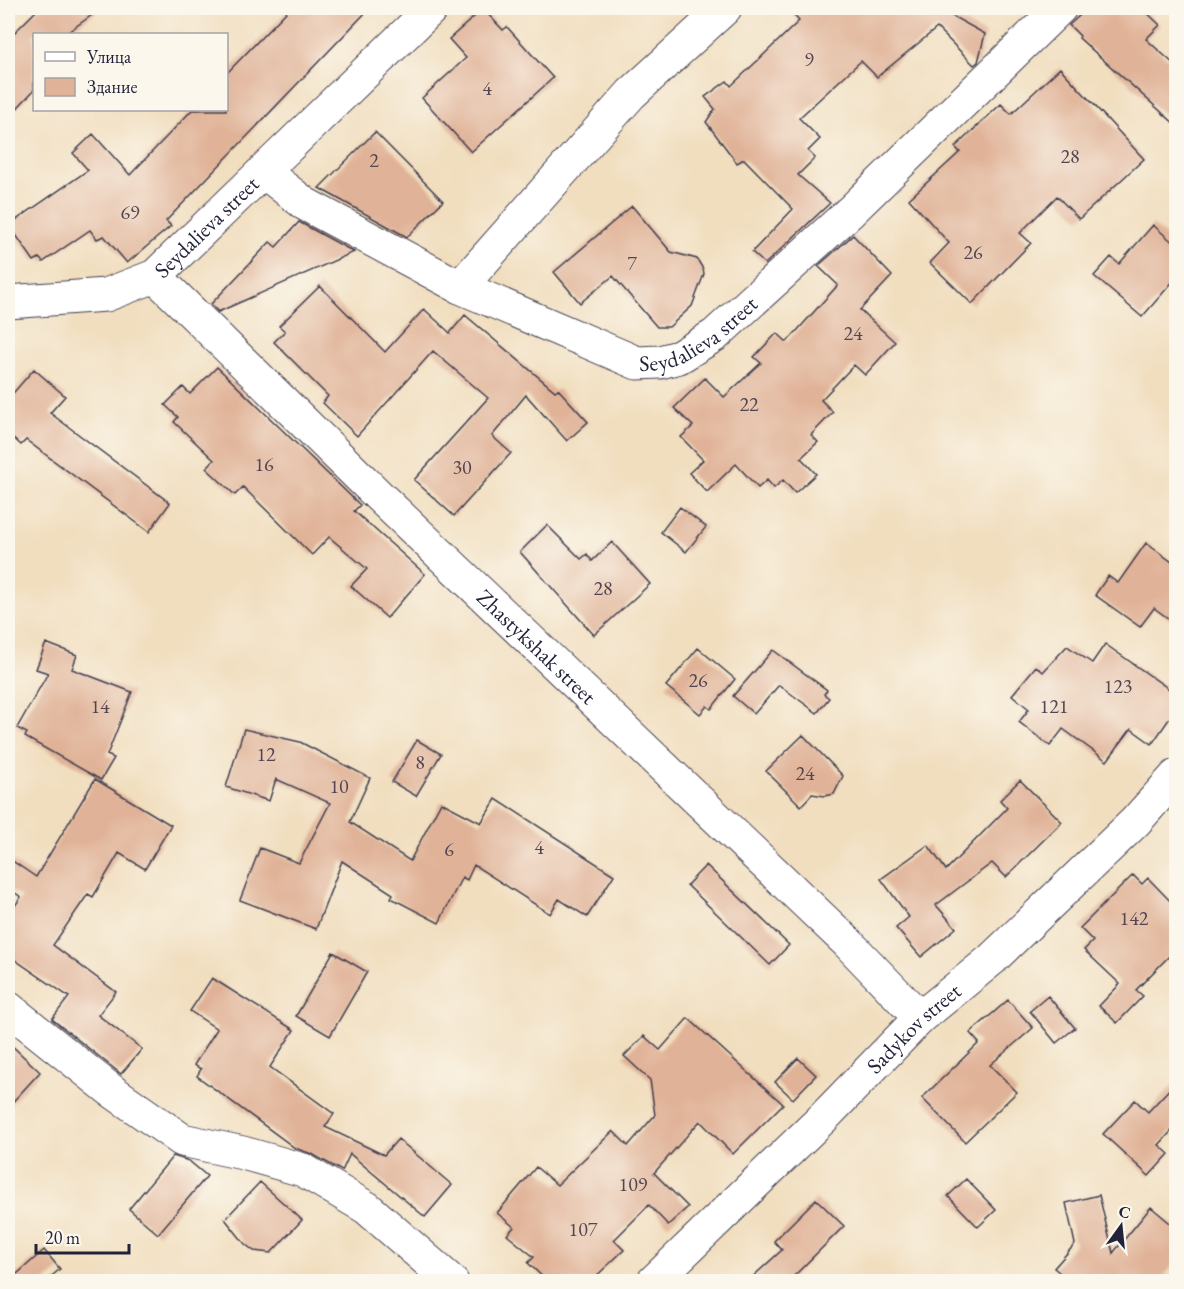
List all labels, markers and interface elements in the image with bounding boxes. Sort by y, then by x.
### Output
legend [33,33,228,111]
text: Улица [86,45,132,68]
house number: 9 [804,46,814,72]
text: Здание [87,75,137,98]
house number: 4 [482,75,492,101]
house number: 28 [1060,143,1080,169]
house number: 2 [369,147,379,173]
street label: Seydalieva street [148,169,265,284]
house number: 69 [120,199,140,225]
house number: 26 [963,239,983,265]
house number: 7 [627,250,637,276]
street label: Seydalieva street [638,289,763,377]
house number: 24 [843,320,863,346]
house number: 22 [739,391,759,417]
house number: 16 [254,451,274,477]
house number: 30 [452,454,472,480]
house number: 28 [593,575,613,601]
street label: Zhastykshak street [471,583,603,710]
house number: 26 [688,667,708,693]
house number: 123 [1104,673,1132,699]
house number: 14 [90,693,110,719]
house number: 121 [1040,693,1068,719]
house number: 12 [256,741,276,767]
house number: 8 [415,749,425,775]
house number: 24 [795,760,815,786]
house number: 10 [329,773,349,799]
house number: 4 [534,834,544,860]
house number: 6 [444,836,454,862]
house number: 142 [1120,905,1149,931]
street label: Sadykov street [860,976,967,1079]
house number: 109 [619,1171,648,1197]
north arrow [1091,1196,1151,1256]
text: С [1117,1200,1133,1224]
house number: 107 [569,1216,598,1242]
scale bar [36,1217,129,1255]
text: 20 m [45,1226,80,1249]

